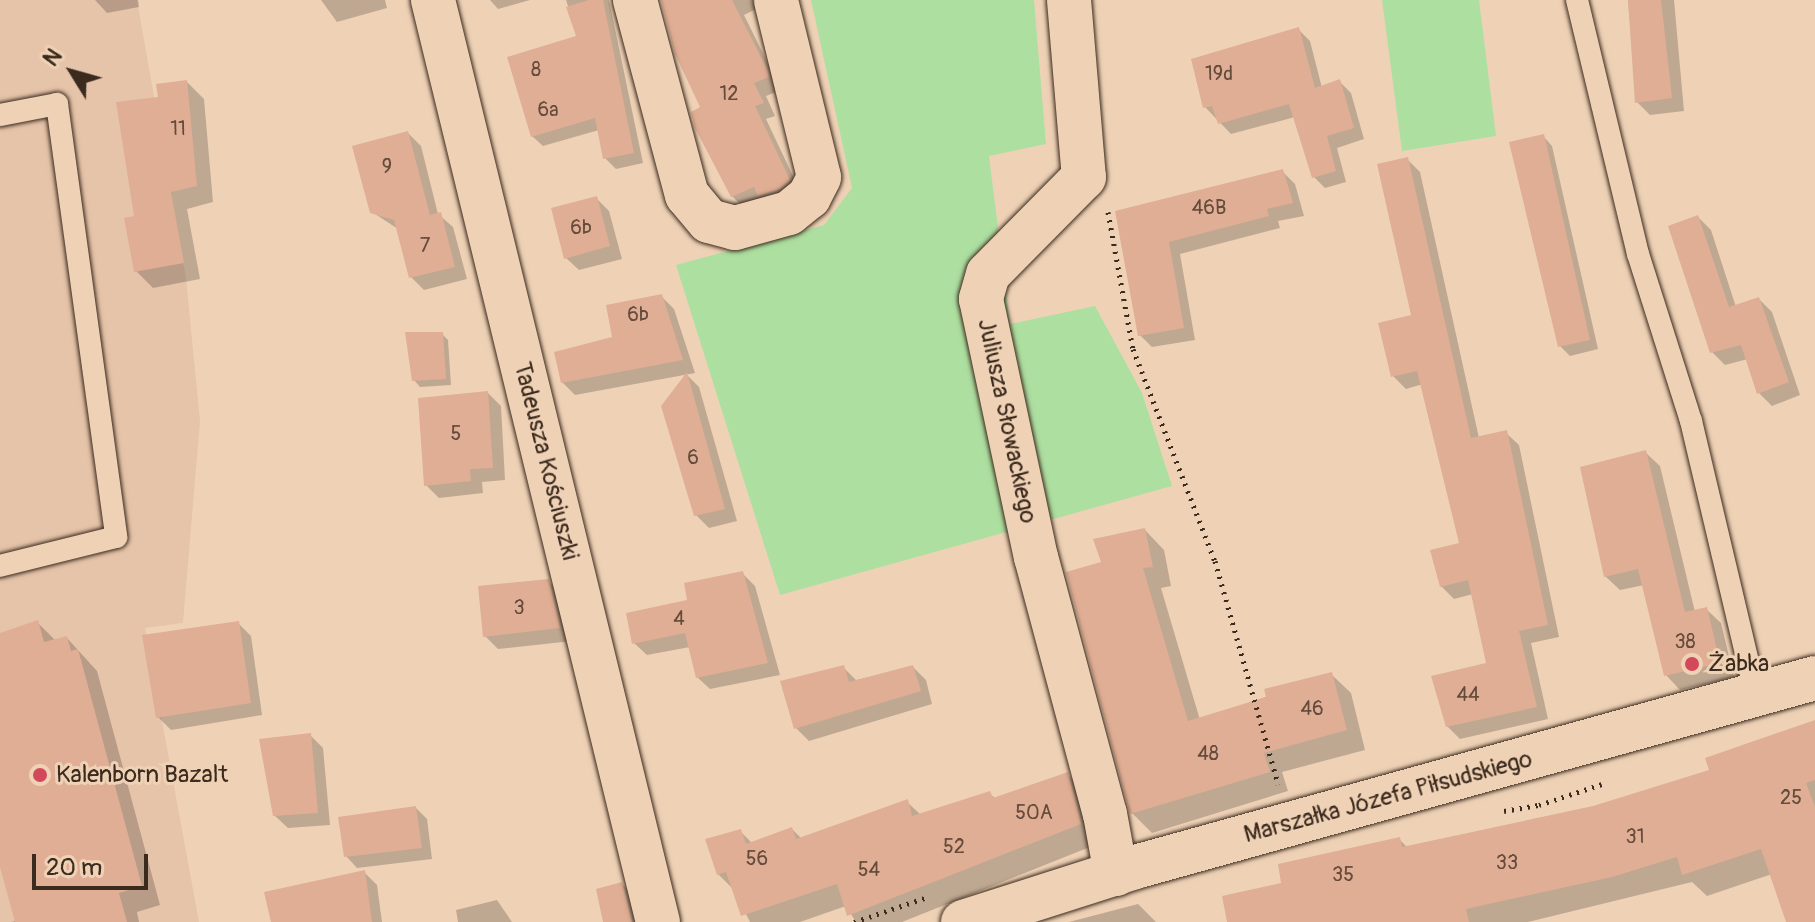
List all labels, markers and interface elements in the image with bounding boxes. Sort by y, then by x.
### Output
north arrow [32,32,112,112]
text: N [37,43,68,72]
house number: 8 [531,57,541,81]
house number: 19d [1205,61,1233,85]
house number: 12 [720,81,738,105]
house number: 6a [538,97,558,121]
house number: 11 [170,116,186,140]
house number: 9 [382,154,392,178]
house number: 46B [1192,195,1226,219]
house number: 6b [570,215,592,239]
house number: 7 [420,233,430,257]
house number: 6b [627,302,649,326]
street label: Juliusza Słowackiego [971,316,1043,526]
street label: Tadeusza Kościuszki [508,359,584,563]
house number: 5 [451,421,461,445]
house number: 6 [687,445,699,469]
house number: 3 [513,595,525,619]
house number: 4 [673,606,685,630]
house number: 38 [1674,629,1696,653]
place label: Żabka [1708,650,1769,678]
marker: Żabka [1683,655,1701,673]
house number: 44 [1456,682,1480,706]
house number: 46 [1300,696,1324,720]
house number: 48 [1197,741,1219,765]
street label: Marszałka Józefa Piłsudskiego [1241,745,1535,849]
place label: Kalenborn Bazalt [56,761,228,789]
marker: Kalenborn Bazalt [31,766,49,784]
house number: 25 [1780,785,1802,809]
house number: 50A [1015,800,1053,824]
house number: 31 [1626,824,1644,848]
house number: 52 [943,834,965,858]
scale bar [36,838,152,888]
house number: 56 [746,846,768,870]
house number: 33 [1496,850,1518,874]
text: 20 m [46,853,102,882]
house number: 54 [858,857,880,881]
house number: 35 [1332,862,1354,886]

